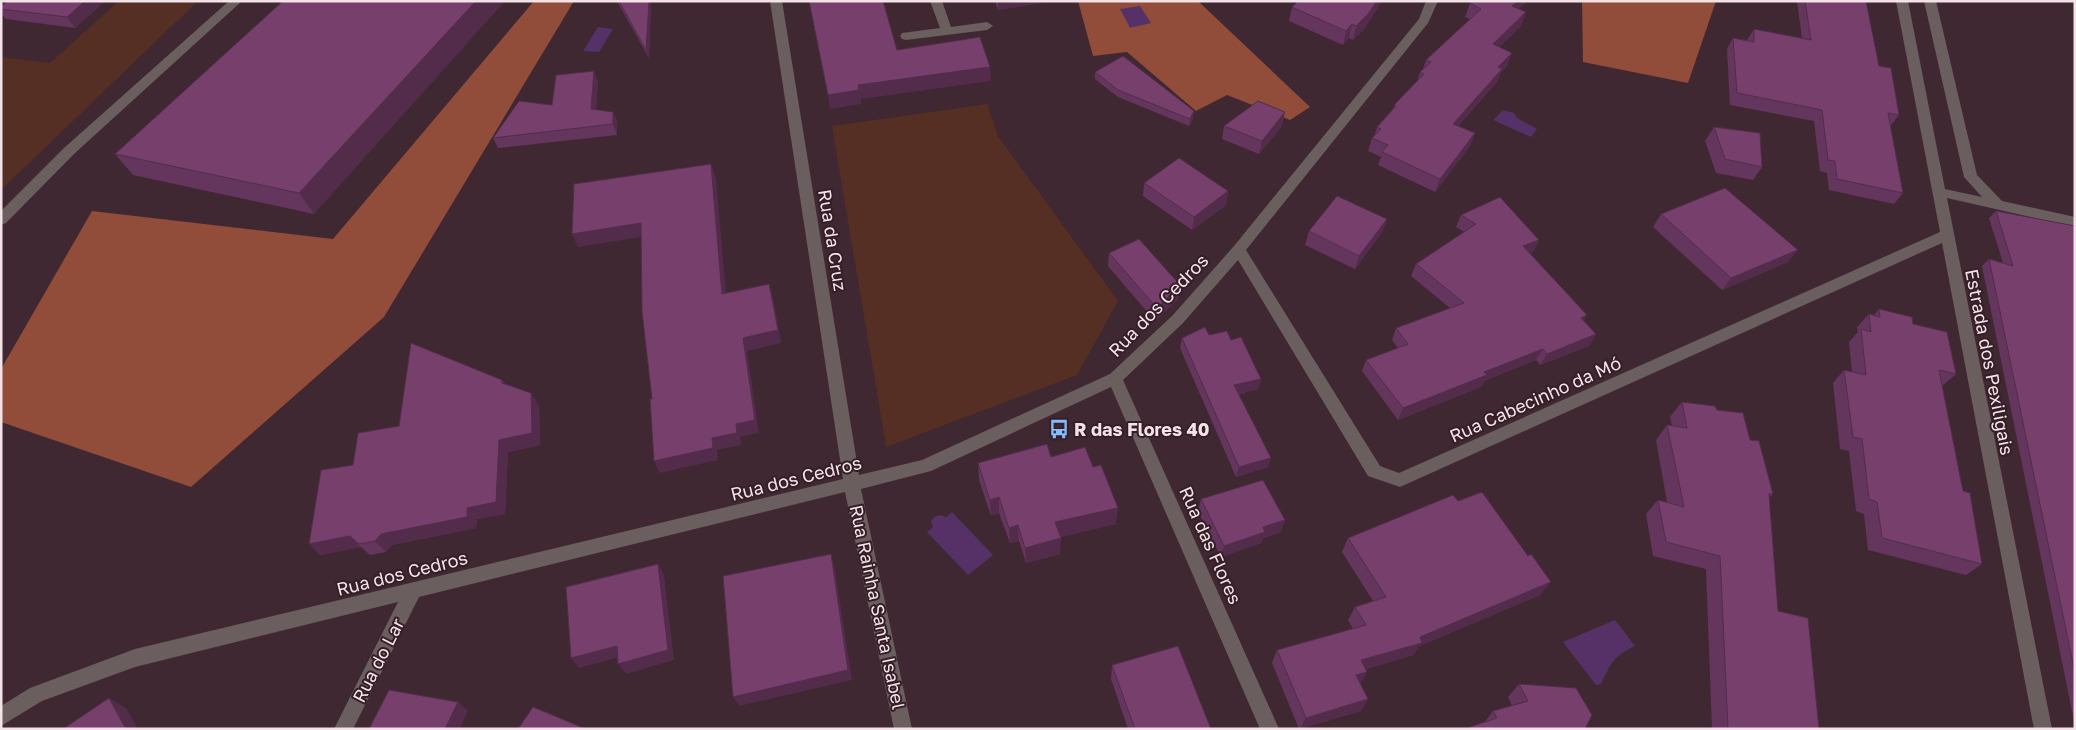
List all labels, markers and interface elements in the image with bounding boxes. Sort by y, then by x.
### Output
street label: Rua da Cruz [814,188,852,292]
street label: Rua dos Cedros [1103,249,1213,361]
street label: Estrada dos Pexiligais [1961,267,2019,457]
street label: Rua Cabecinho da Mó [1446,351,1624,447]
bus stop icon: R das Flores 40 [1048,418,1070,440]
place label: R das Flores 40 [1074,418,1209,440]
street label: Rua dos Cedros [728,451,864,505]
street label: Rua das Flores [1175,483,1247,607]
street label: Rua Rainha Santa Isabel [846,503,910,711]
street label: Rua dos Cedros [334,546,470,600]
street label: Rua do Lar [347,614,409,706]

